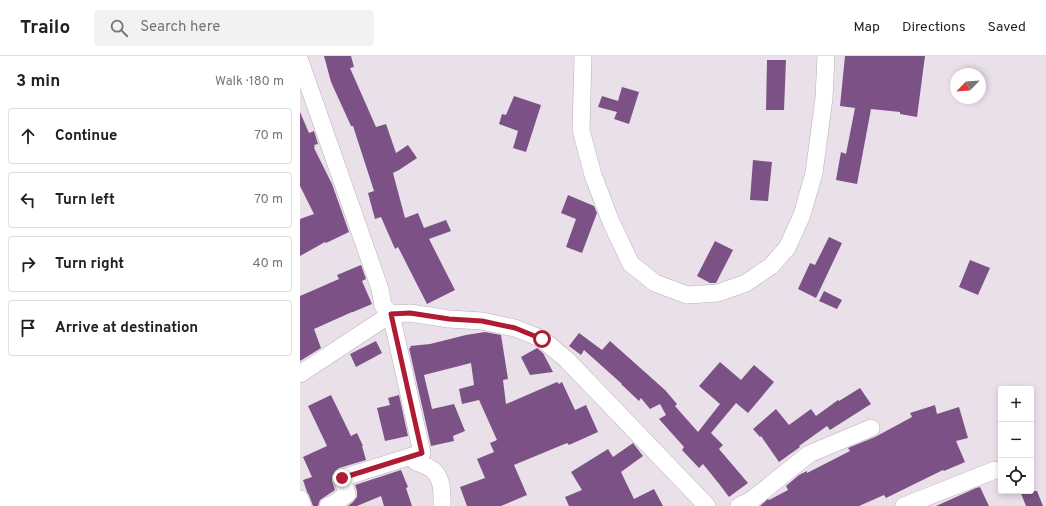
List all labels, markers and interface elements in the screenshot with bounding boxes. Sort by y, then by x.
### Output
search box [94,10,374,46]
text: Trailo [20,16,70,40]
icon: search [108,17,130,39]
text: Search here [140,18,220,37]
text: Map [854,19,880,36]
text: Directions [902,19,966,36]
text: Saved [988,19,1026,36]
north arrow [950,68,986,104]
text: 3 min [16,71,60,93]
text: Walk · 180 m [215,74,284,90]
icon: ahead [17,125,39,147]
text: Continue [55,127,117,146]
text: 70 m [254,128,283,144]
icon: left [17,189,39,211]
text: Turn left [55,191,115,210]
text: 70 m [254,192,283,208]
icon: right [17,253,39,275]
text: Turn right [55,255,124,274]
text: 40 m [253,256,283,272]
icon: arrive [17,317,39,339]
text: Arrive at destination [55,319,198,338]
route start [533,330,551,348]
map controls [998,386,1034,494]
button: + [998,386,1034,422]
button: − [998,422,1034,458]
button: locate [998,458,1034,494]
route end [333,469,351,487]

